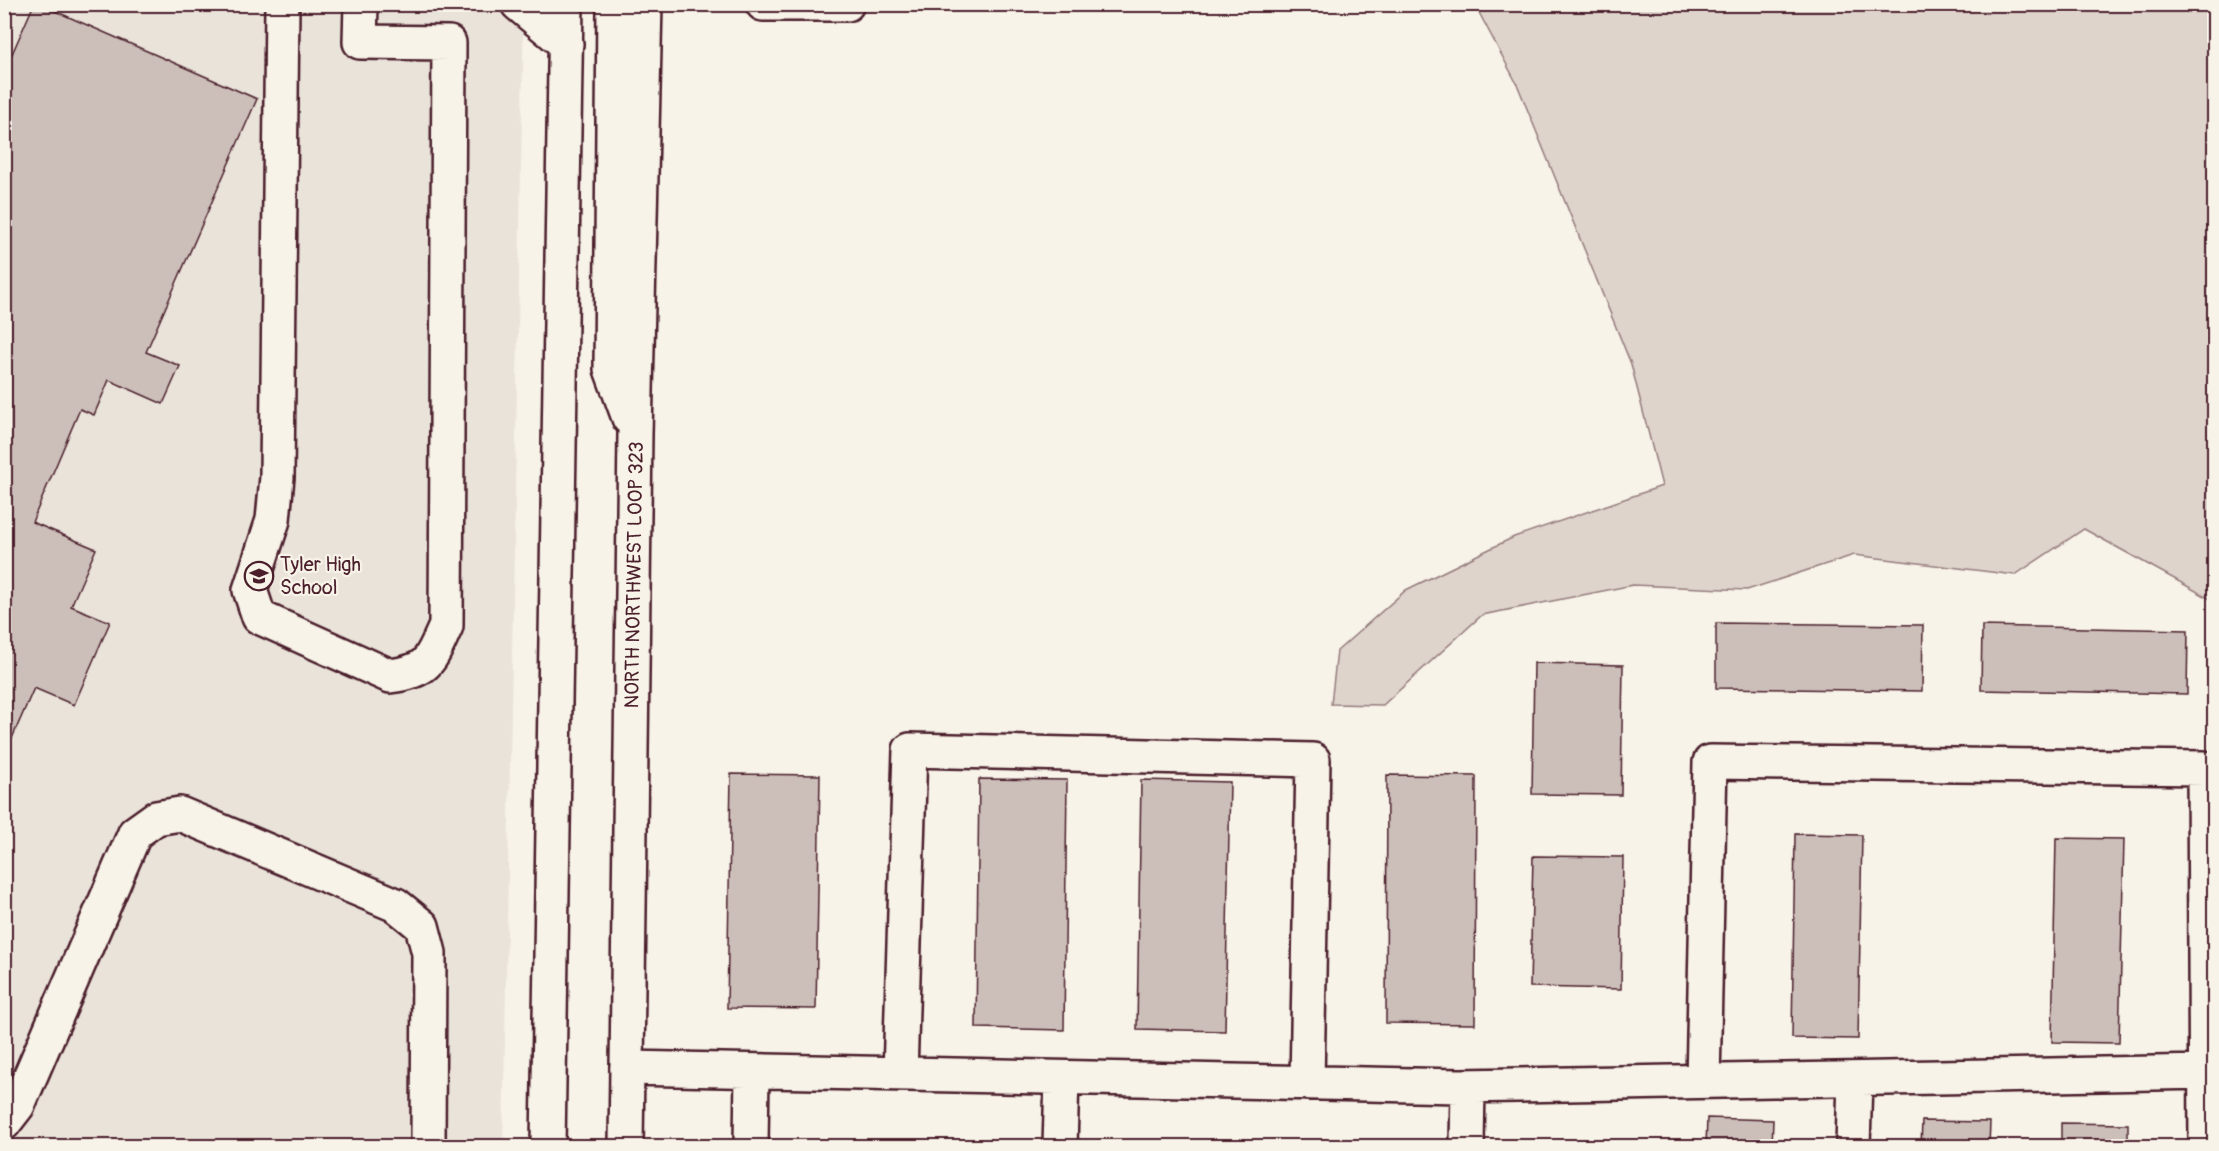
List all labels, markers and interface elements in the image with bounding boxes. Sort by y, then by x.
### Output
street label: NORTH NORTHWEST LOOP 323 [619,441,649,709]
place label: Tyler High School [280,552,361,600]
school or university icon: Tyler High School [243,560,275,592]

